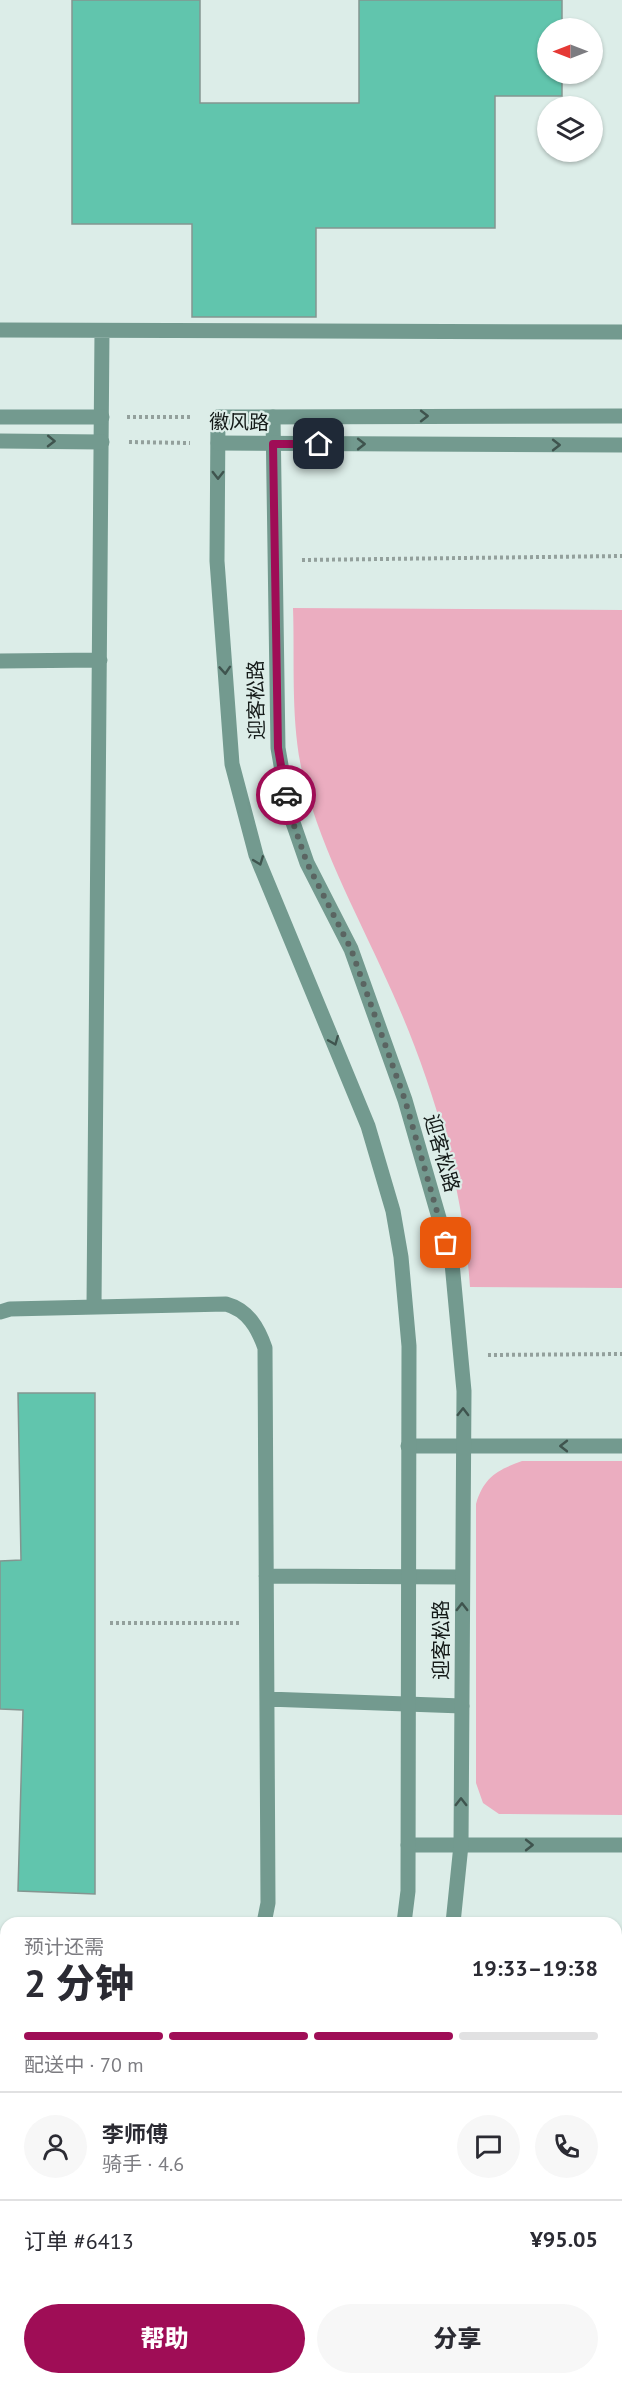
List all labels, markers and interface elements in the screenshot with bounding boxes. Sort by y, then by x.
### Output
north arrow [537,18,603,84]
map controls [537,18,603,162]
button: layers [537,96,603,162]
street label: 徽风路 [209,408,269,436]
one-way arrow [419,410,428,422]
pin [293,418,344,469]
icon: home [302,427,335,460]
one-way arrow [47,435,56,448]
one-way arrow [356,438,365,450]
one-way arrow [551,438,560,451]
one-way arrow [212,471,224,480]
street label: 迎客松路 [242,660,270,740]
one-way arrow [219,665,232,674]
courier [256,765,316,825]
icon: car [270,779,303,812]
one-way arrow [252,855,264,866]
one-way arrow [327,1035,339,1046]
street label: 迎客松路 [418,1111,466,1195]
pin [420,1217,471,1268]
icon: bag [429,1226,462,1259]
one-way arrow [457,1407,470,1416]
one-way arrow [559,1440,568,1452]
street label: 迎客松路 [428,1600,454,1680]
one-way arrow [456,1602,468,1611]
one-way arrow [455,1797,467,1806]
one-way arrow [525,1839,534,1851]
text: 预计还需 [24,1934,104,1960]
text: 19:33–19:38 [472,1954,598,1982]
text: 2 分钟 [24,1957,134,2008]
text: 配送中 · 70 m [24,2052,143,2078]
button: person [24,2115,87,2178]
button: chat [457,2115,520,2178]
button: phone [535,2115,598,2178]
text: 李师傅 [102,2120,168,2148]
text: 骑手 · 4.6 [102,2151,184,2177]
text: ¥95.05 [530,2225,598,2253]
text: 订单 #6413 [24,2227,134,2255]
button: 帮助 [24,2304,305,2373]
button: 分享 [317,2304,598,2373]

